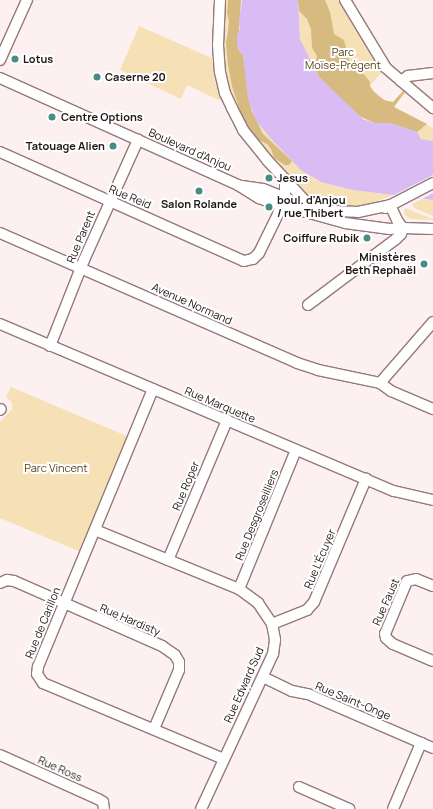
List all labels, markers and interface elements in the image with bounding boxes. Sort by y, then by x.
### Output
park label: Parc Moïse-Prégent [305,46,381,72]
place label: Lotus [23,52,53,66]
marker: Lotus [10,54,20,64]
place label: Caserne 20 [105,70,166,84]
marker: Caserne 20 [92,72,102,82]
place label: Centre Options [61,110,143,124]
marker: Centre Options [46,111,58,123]
street label: Boulevard d'Anjou [147,126,233,174]
place label: Tatouage Alien [26,139,105,153]
marker: Tatouage Alien [108,141,118,151]
place label: Jesus [277,171,308,185]
marker: Jesus [264,173,274,183]
street label: Rue Reid [107,182,153,212]
marker: Salon Rolande [194,186,204,196]
place label: boul. d'Anjou / rue Thibert [277,194,346,220]
place label: Salon Rolande [161,197,237,211]
marker: boul. d'Anjou / rue Thibert [264,202,274,212]
street label: Rue Parent [64,209,98,265]
place label: Coiffure Rubik [283,231,359,245]
marker: Coiffure Rubik [362,233,372,243]
place label: Ministères Beth Rephaël [345,251,416,277]
marker: Ministères Beth Rephaël [419,259,429,269]
street label: Avenue Normand [150,280,234,328]
street label: Rue Marquette [183,384,257,426]
street label: Rue Roper [170,459,202,513]
park label: Parc Vincent [24,461,88,475]
street label: Rue Desgroseilliers [233,468,281,562]
street label: Rue L'Écuyer [301,527,339,591]
street label: Rue Faust [370,576,402,628]
street label: Rue de Carillon [23,585,63,661]
street label: Rue Hardisty [98,601,162,639]
street label: Rue Edward Sud [221,645,267,725]
street label: Rue Saint-Onge [313,679,393,723]
street label: Rue Ross [36,753,84,785]

